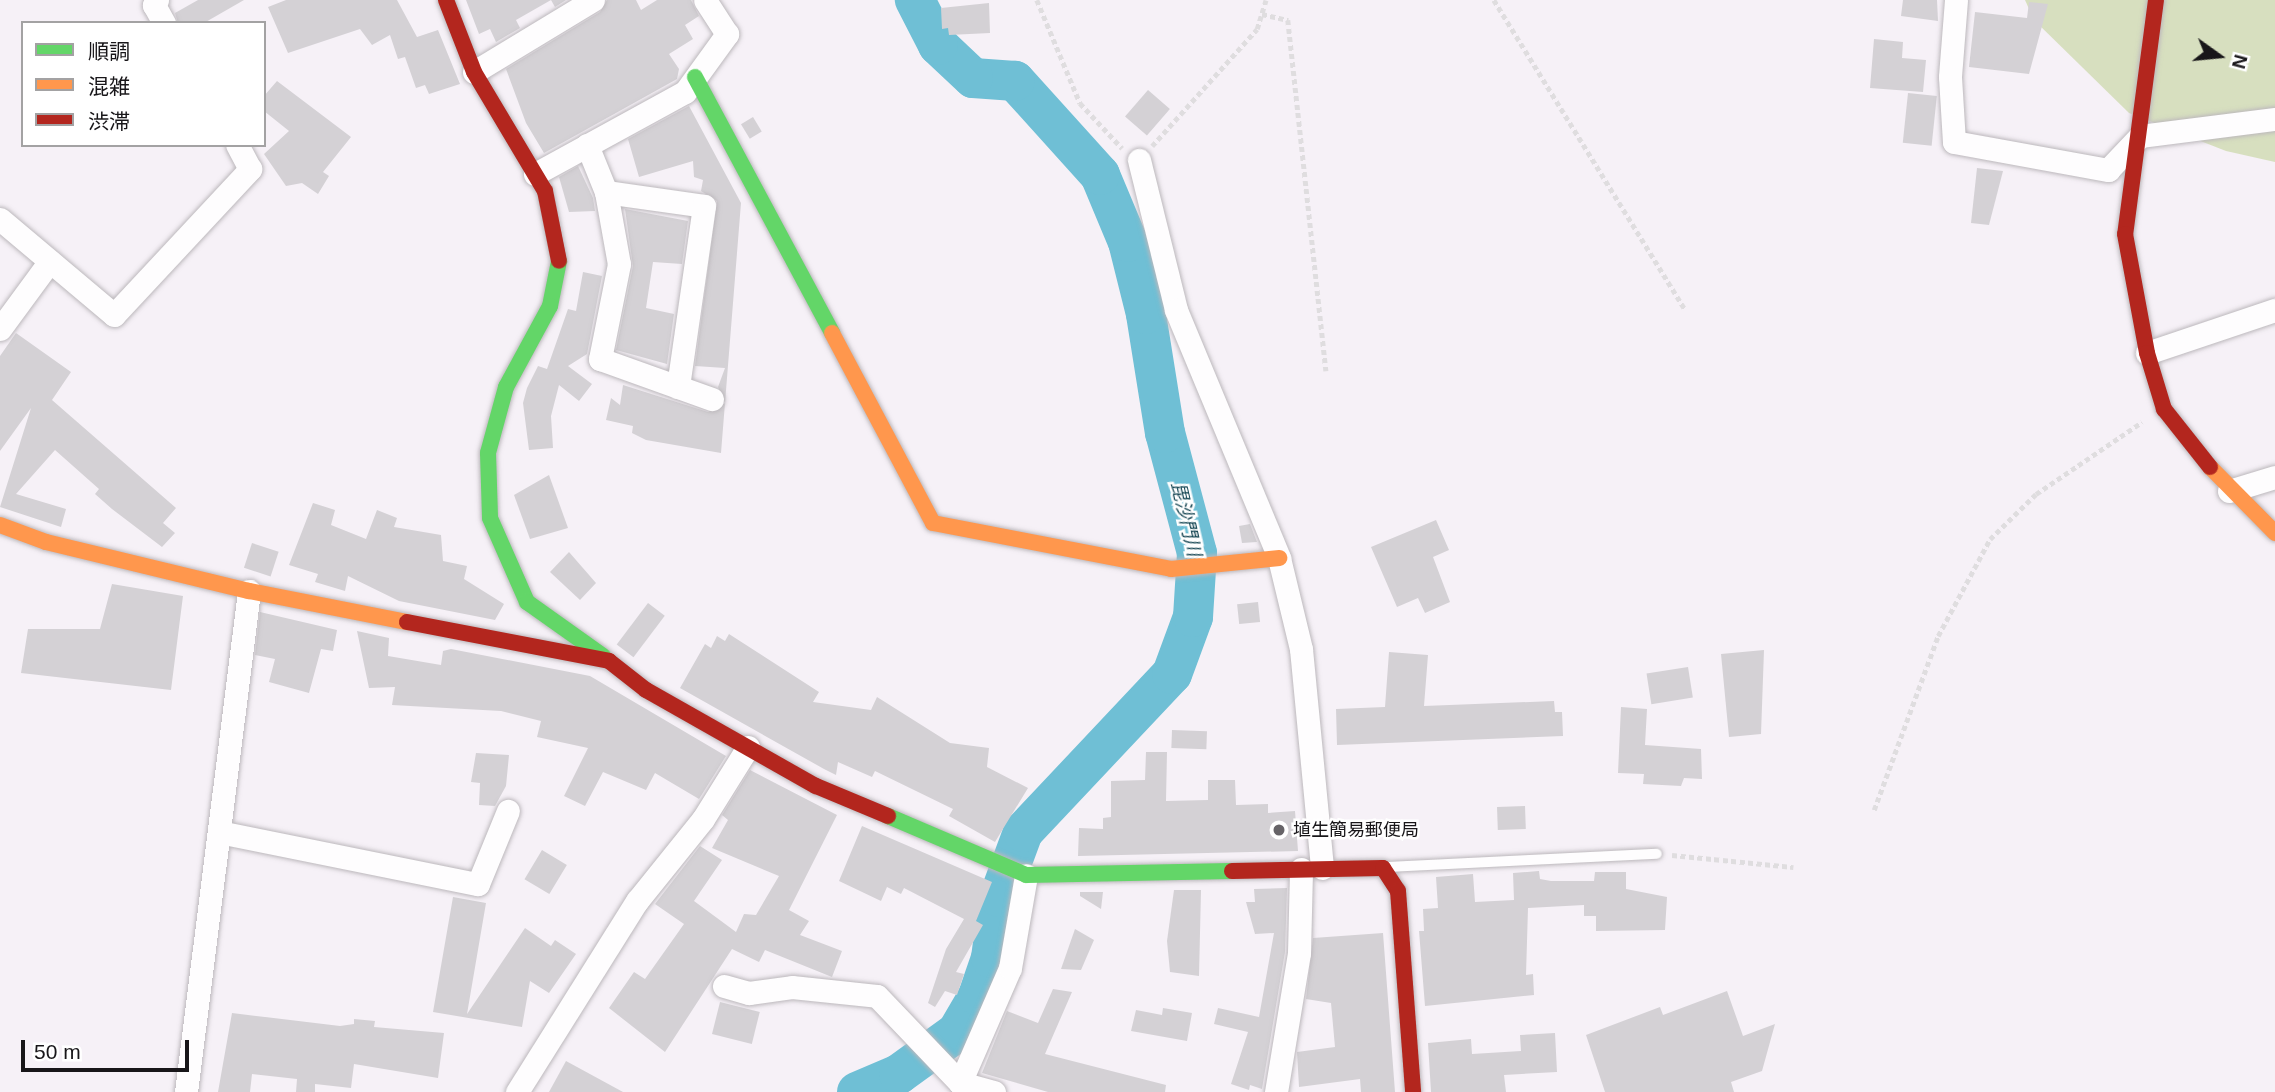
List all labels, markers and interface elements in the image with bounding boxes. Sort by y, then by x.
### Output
legend [21,21,266,147]
north arrow [2184,21,2254,91]
text: 順調 [88,40,130,63]
text: N [2228,52,2252,71]
text: 混雑 [88,75,130,98]
text: 渋滞 [88,110,130,133]
water label: 毘沙門川 [1166,479,1206,559]
place label: 埴生簡易郵便局 [1293,819,1419,841]
marker: 埴生簡易郵便局 [1271,822,1287,838]
scale bar [24,1026,192,1070]
text: 50 m [34,1040,81,1063]

